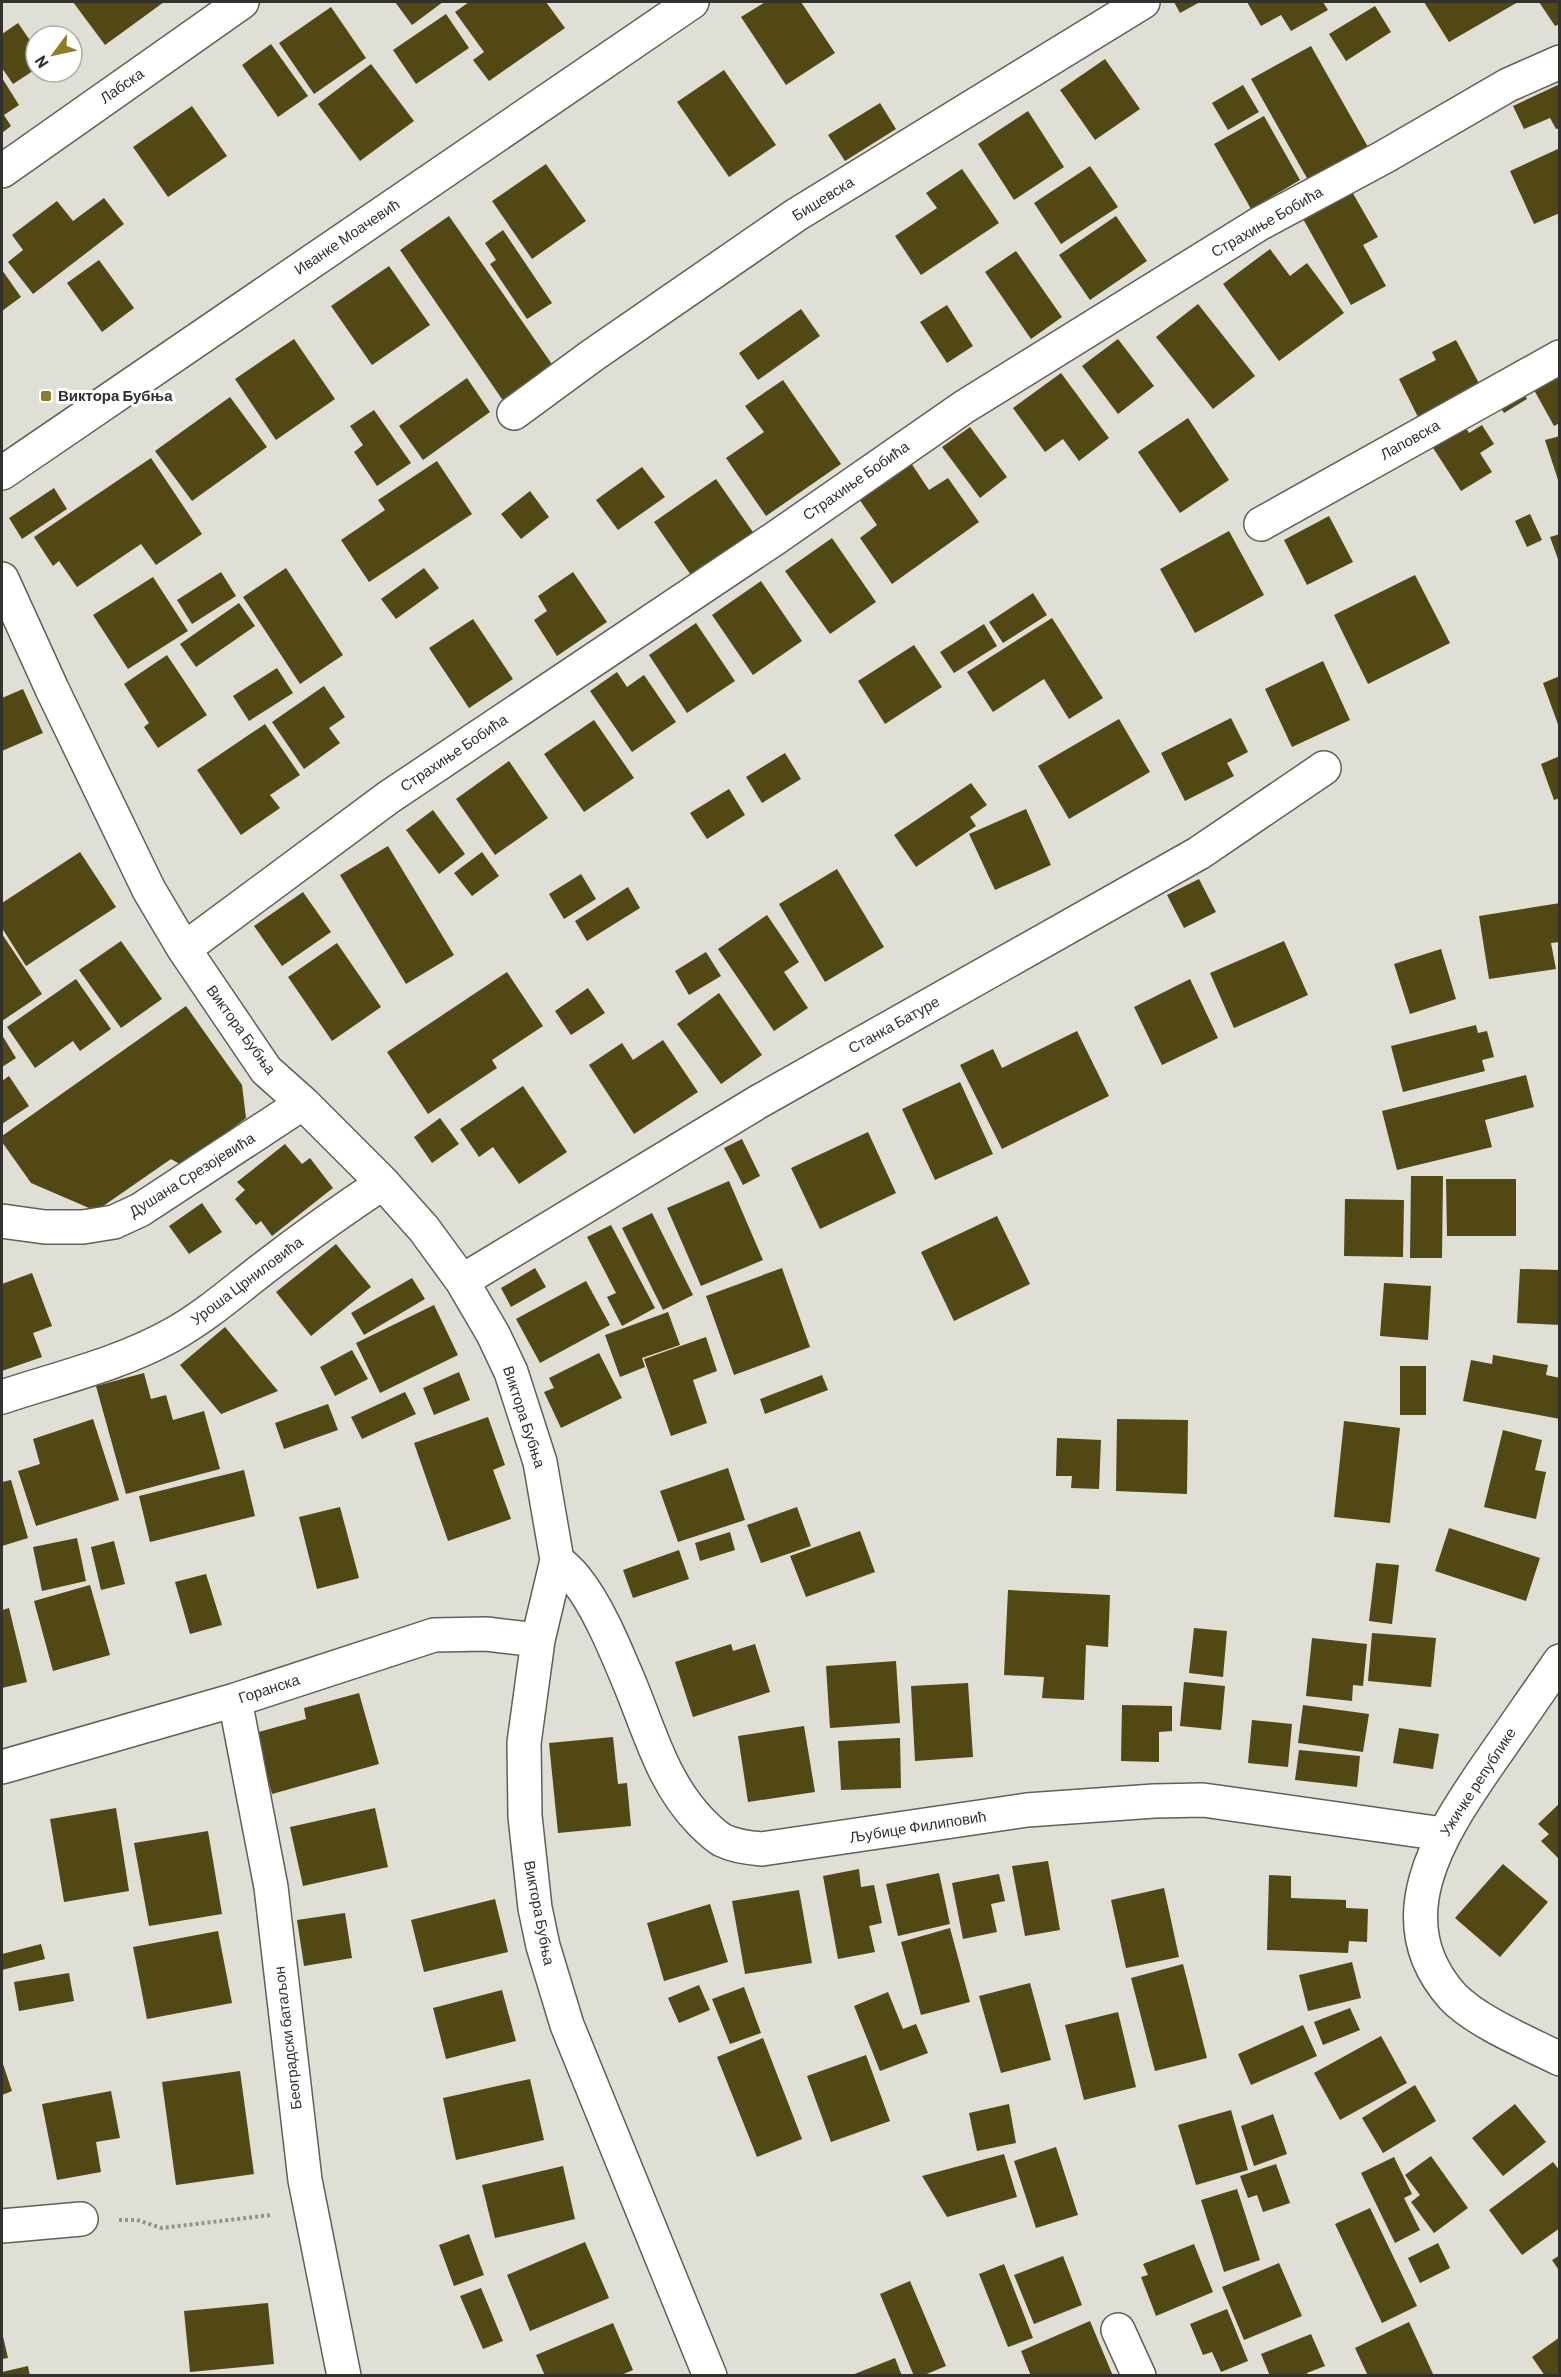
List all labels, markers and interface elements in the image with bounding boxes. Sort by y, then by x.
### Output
north arrow [24,24,84,84]
text: N [30,53,52,72]
street label: Лабска [96,63,147,107]
street label: Бишевска [788,172,857,224]
street label: Страхиње Бобића [1208,182,1326,260]
street label: Иванке Моачевић [290,194,403,278]
place label: Виктора Бубња [58,386,173,404]
marker: Виктора Бубња [39,389,53,403]
street label: Лаповска [1377,415,1443,463]
street label: Страхиње Бобића [799,436,913,524]
street label: Страхиње Бобића [396,709,511,795]
street label: Виктора Бубња [203,981,281,1078]
street label: Станка Батуре [845,992,942,1057]
street label: Душана Срезојевића [125,1128,258,1220]
street label: Уроша Црниловића [187,1232,306,1328]
street label: Виктора Бубња [500,1363,550,1471]
street label: Горанска [236,1670,302,1706]
street label: Ужичке републике [1435,1724,1519,1839]
street label: Љубице Филиповић [848,1806,988,1846]
street label: Виктора Бубња [521,1859,559,1967]
street label: Београдски батаљон [269,1965,305,2111]

